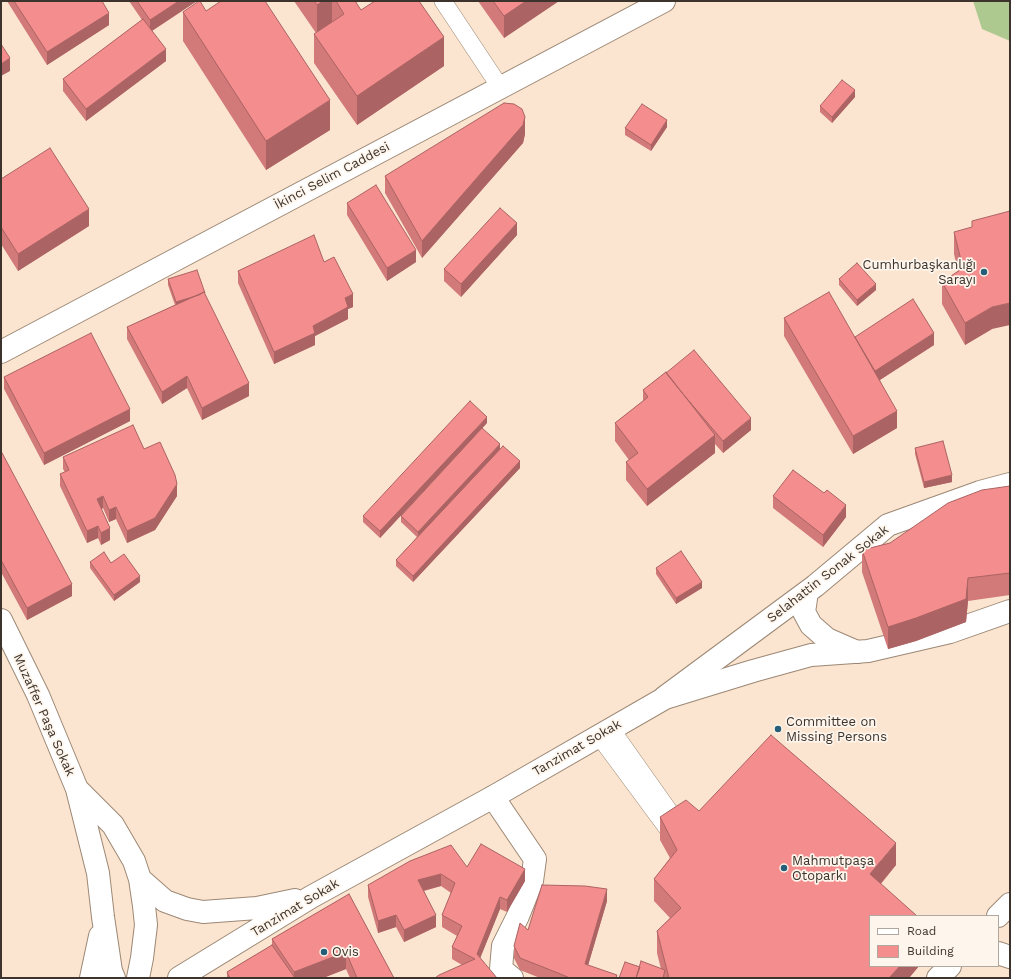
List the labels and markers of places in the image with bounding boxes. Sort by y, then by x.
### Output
place label: Cumhurbaşkanlığı Sarayı [862,257,976,288]
marker: Cumhurbaşkanlığı Sarayı [979,267,989,277]
place label: Committee on Missing Persons [786,714,887,745]
marker: Committee on Missing Persons [773,724,783,734]
place label: Mahmutpaşa Otoparkı [792,853,874,884]
marker: Mahmutpaşa Otoparkı [779,863,789,873]
place label: Ovis [332,944,359,960]
marker: Ovis [319,947,329,957]

